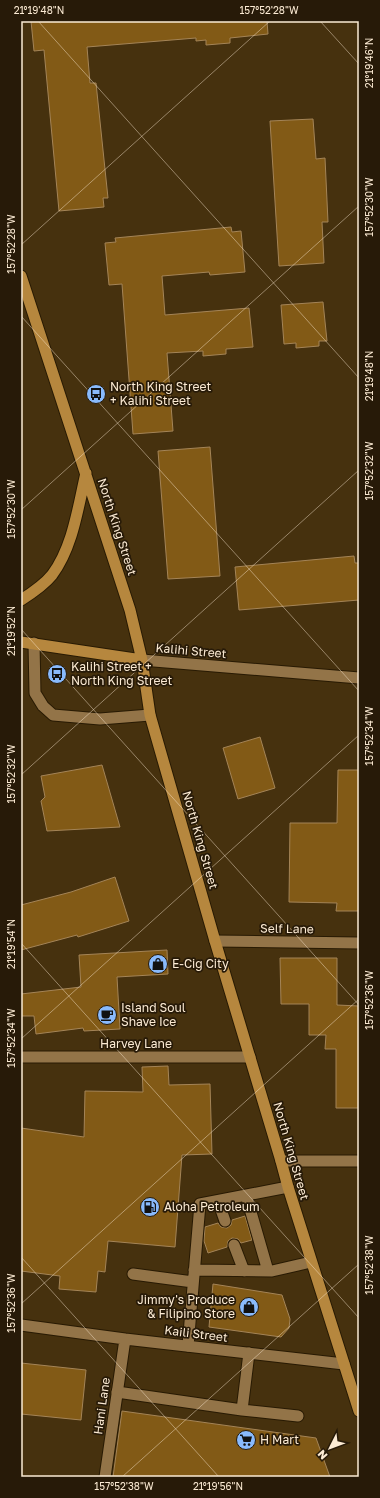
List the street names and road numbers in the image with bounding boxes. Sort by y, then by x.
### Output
street label: North King Street [95,476,140,577]
street label: Kalihi Street [155,640,227,661]
street label: North King Street [179,789,222,891]
street label: Self Lane [260,921,314,936]
street label: Harvey Lane [100,1036,172,1051]
street label: North King Street [270,1100,313,1202]
street label: Kaili Street [164,1322,229,1345]
street label: Hani Lane [90,1376,113,1435]

